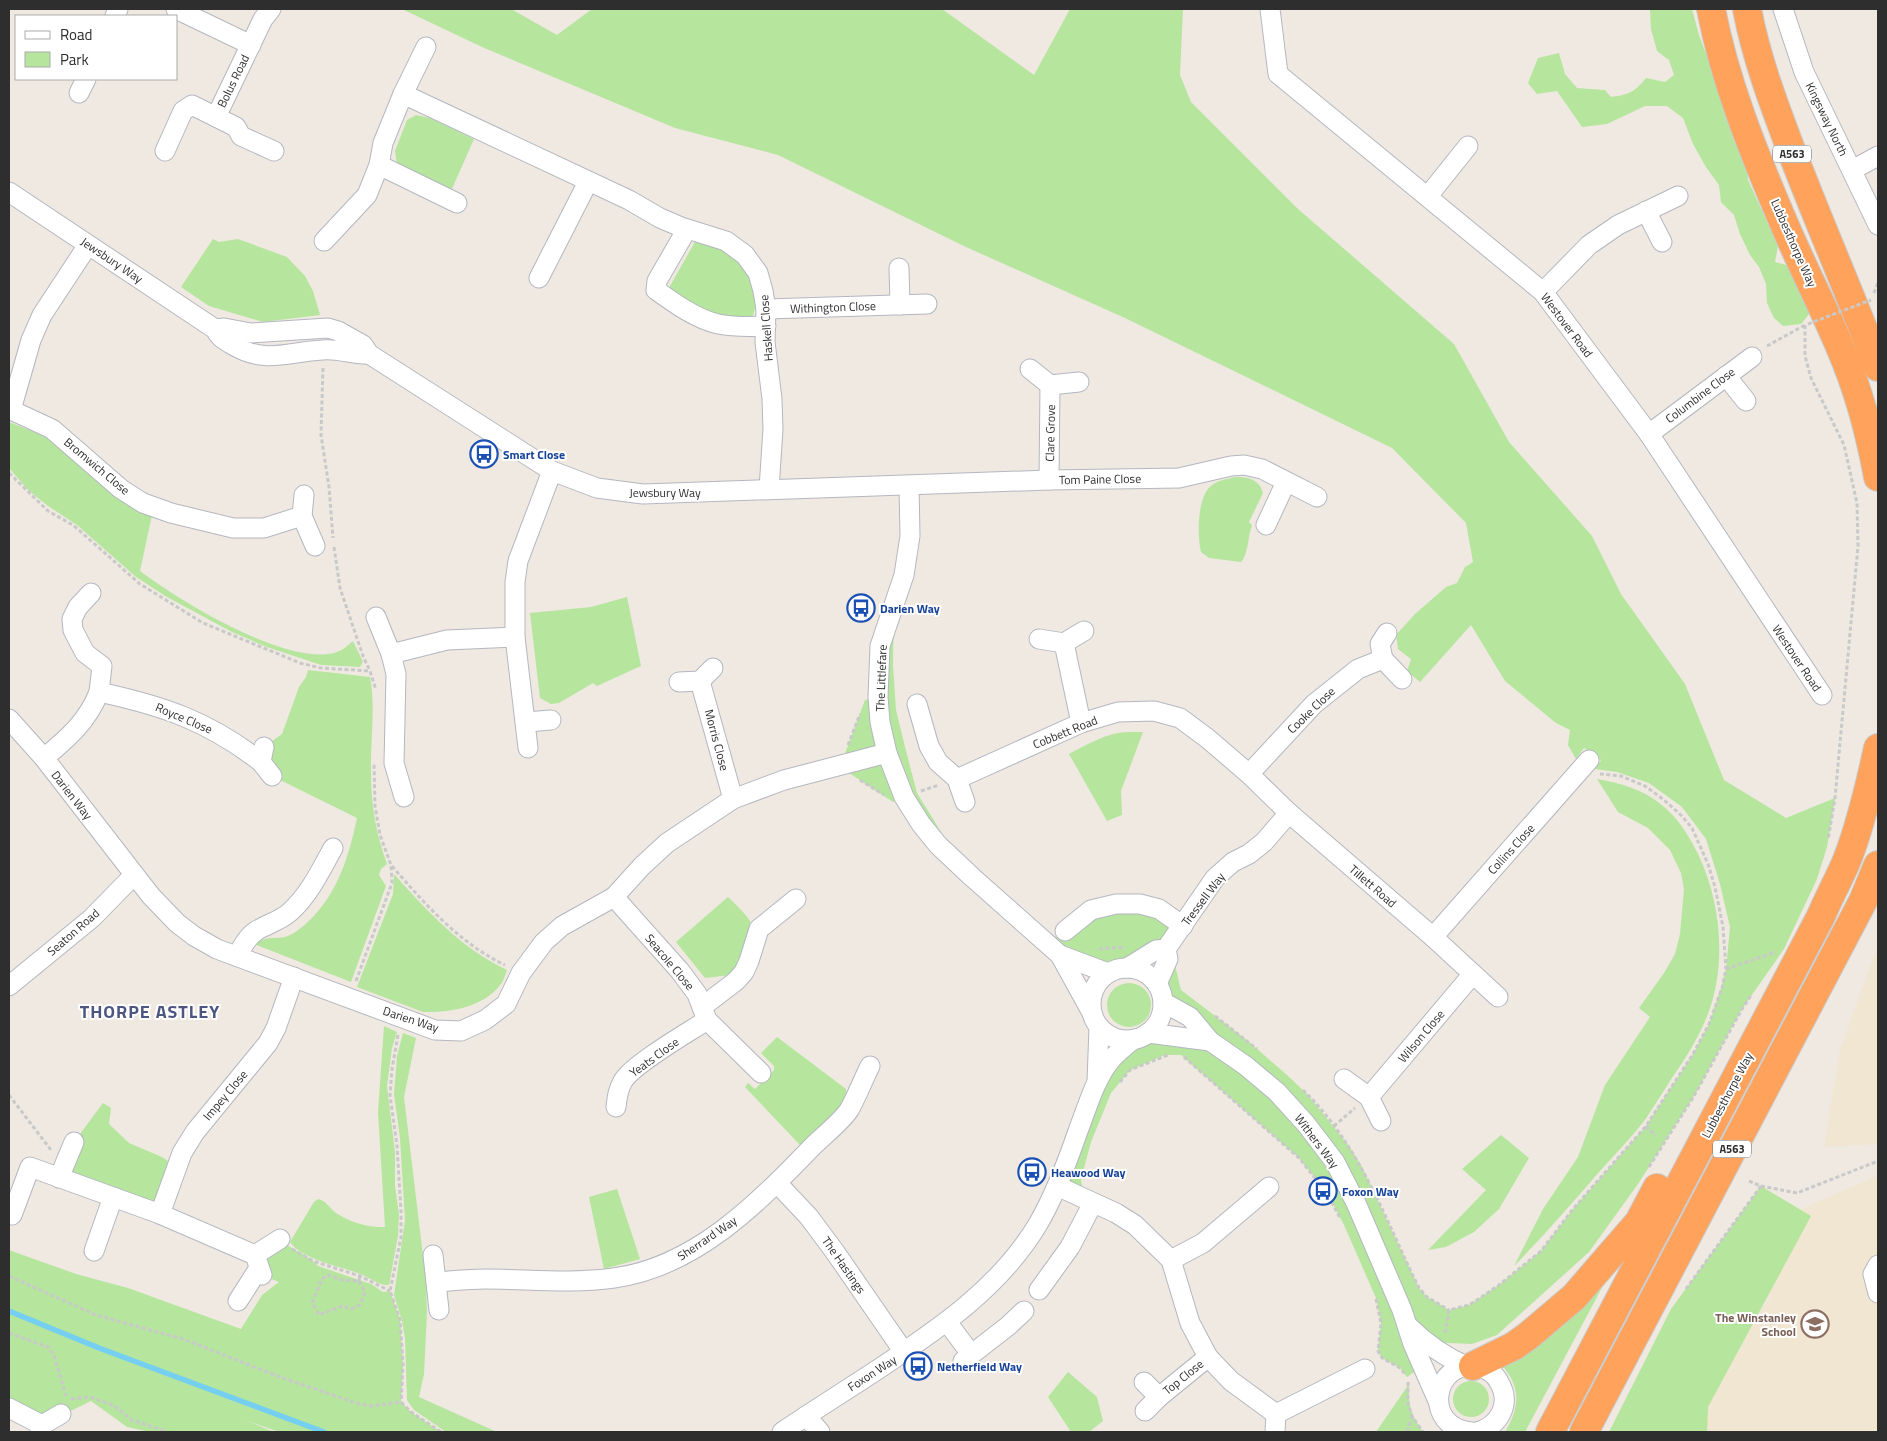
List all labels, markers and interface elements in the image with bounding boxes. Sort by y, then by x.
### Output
legend [15,15,178,80]
text: Road [60,23,92,46]
text: Park [60,48,89,71]
street label: Bolus Road [212,51,254,111]
street label: Kingsway North [1801,79,1853,159]
road number: A563 [1773,146,1811,162]
street label: Lubbesthorpe Way [1766,196,1822,290]
street label: Jewsbury Way [77,232,147,288]
street label: Westover Road [1536,289,1598,361]
street label: Haskell Close [754,294,778,362]
street label: Withington Close [790,296,876,318]
street label: Columbine Close [1661,362,1739,428]
street label: Clare Grove [1040,404,1060,462]
street label: Bromwich Close [60,433,134,499]
bus stop icon: Smart Close [469,439,499,469]
place label: Smart Close [503,445,565,464]
street label: Tom Paine Close [1059,469,1141,489]
street label: Jewsbury Way [629,483,701,502]
bus stop icon: Darien Way [846,593,876,623]
place label: Darien Way [880,599,940,618]
street label: Westover Road [1768,621,1826,695]
street label: The Littlefare [870,644,892,712]
street label: Cooke Close [1283,682,1339,738]
street label: Royce Close [153,697,215,739]
street label: Morris Close [700,707,734,773]
street label: Cobbett Road [1030,710,1100,754]
street label: Darien Way [47,766,97,824]
street label: Collins Close [1483,819,1539,879]
street label: Tillett Road [1345,860,1401,912]
street label: Tressell Way [1176,868,1230,930]
street label: Seaton Road [43,904,103,960]
street label: Seacole Close [641,930,699,994]
district label: THORPE ASTLEY [80,998,220,1025]
street label: Darien Way [381,1001,442,1037]
street label: Wilson Close [1393,1005,1449,1067]
street label: Yeats Close [625,1032,683,1082]
street label: Lubbesthorpe Way [1696,1049,1758,1141]
street label: Impey Close [198,1066,252,1124]
street label: Withers Way [1290,1110,1344,1173]
road number: A563 [1713,1140,1751,1158]
bus stop icon: Heawood Way [1017,1157,1047,1187]
place label: Heawood Way [1051,1163,1126,1182]
bus stop icon: Foxon Way [1308,1176,1338,1206]
place label: Foxon Way [1342,1182,1399,1201]
street label: Sherrard Way [673,1211,741,1265]
street label: The Hastings [817,1232,871,1298]
place label: The Winstanley School [1715,1308,1796,1341]
school or university icon: The Winstanley School [1800,1309,1830,1339]
street label: Foxon Way [844,1350,900,1396]
bus stop icon: Netherfield Way [903,1351,933,1381]
street label: Top Close [1158,1355,1208,1399]
place label: Netherfield Way [937,1357,1022,1376]

